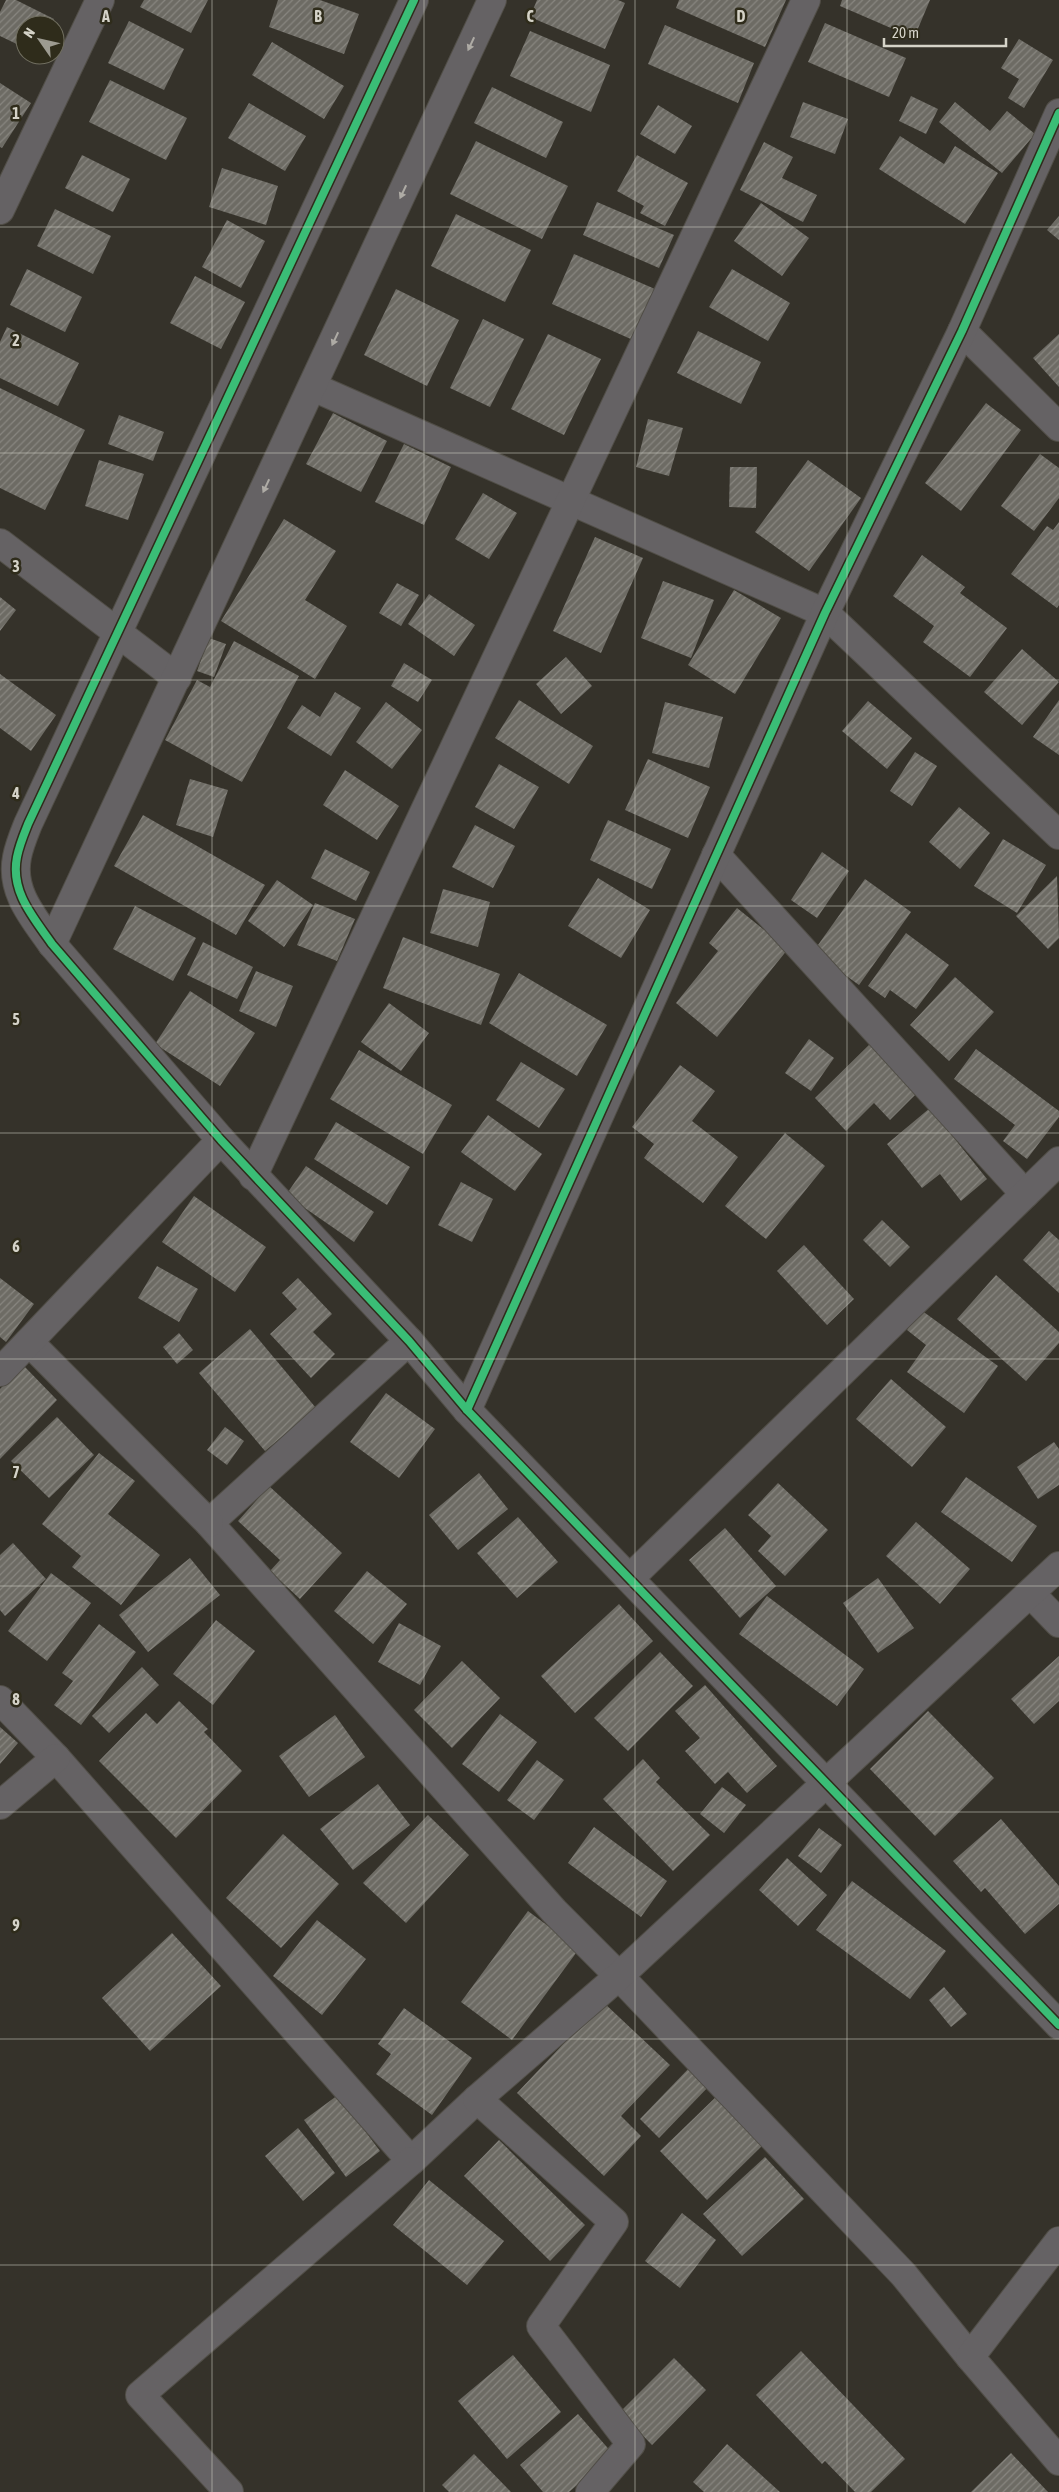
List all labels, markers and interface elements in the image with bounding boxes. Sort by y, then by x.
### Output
text: A [101,7,110,25]
text: B [314,7,322,25]
text: C [526,7,534,25]
text: D [737,7,746,25]
north arrow [15,15,65,65]
scale bar [884,15,1006,47]
text: 20 m [892,24,919,41]
text: N [20,25,38,41]
one-way arrow [467,37,475,51]
text: 1 [12,104,20,122]
one-way arrow [399,185,407,199]
text: 2 [12,331,20,349]
one-way arrow [330,332,338,346]
one-way arrow [262,479,271,494]
text: 3 [12,557,20,575]
text: 4 [11,784,20,802]
text: 5 [12,1010,20,1028]
text: 6 [12,1237,20,1255]
text: 7 [12,1463,20,1481]
text: 8 [12,1690,20,1708]
text: 9 [12,1916,20,1934]

